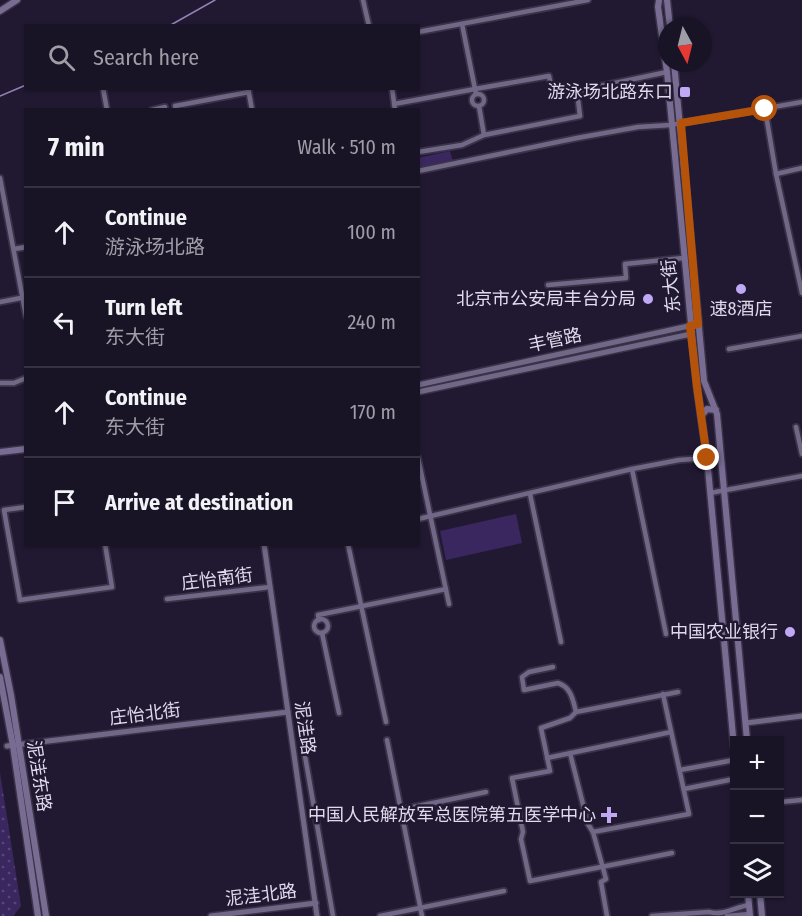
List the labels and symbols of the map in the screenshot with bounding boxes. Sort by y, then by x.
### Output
north arrow [658,18,712,72]
place label: 游泳场北路东口 [547,81,673,103]
marker: 游泳场北路东口 [678,85,692,99]
route start [751,95,777,121]
street label: 东大街 [657,258,685,314]
marker: 速8酒店 [734,282,748,296]
place label: 北京市公安局丰台分局 [456,288,636,310]
marker: 北京市公安局丰台分局 [641,292,655,306]
place label: 速8酒店 [710,298,773,320]
street label: 丰管路 [526,324,584,356]
route end [693,444,719,470]
street label: 庄怡南街 [180,564,254,594]
place label: 中国农业银行 [670,621,778,643]
marker: 中国农业银行 [783,625,797,639]
street label: 庄怡北街 [108,699,182,729]
street label: 泥洼路 [290,700,320,756]
street label: 泥洼东路 [23,739,55,813]
place label: 中国人民解放军总医院第五医学中心 [308,804,596,826]
marker: 中国人民解放军总医院第五医学中心 [600,806,618,824]
street label: 泥洼北路 [224,880,298,910]

